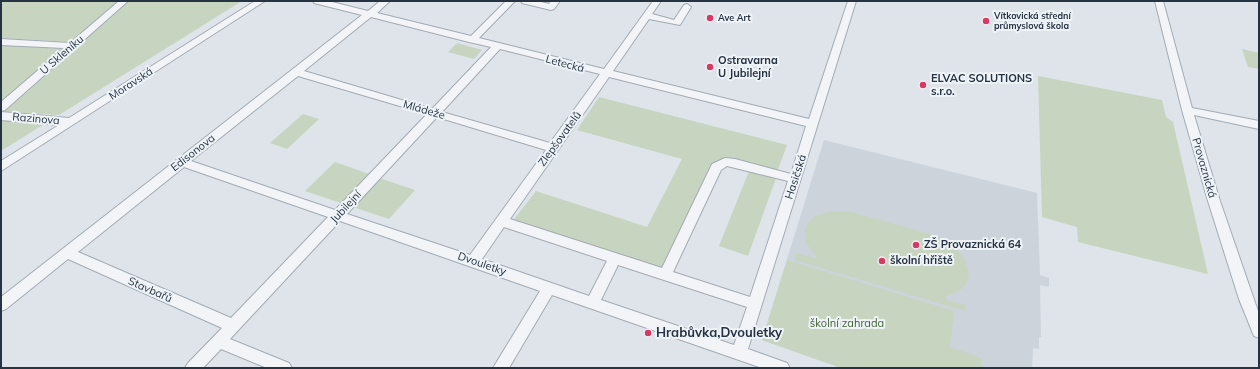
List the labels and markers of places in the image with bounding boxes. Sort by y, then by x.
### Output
place label: Vítkovická střední průmyslová škola [994,11,1071,32]
marker: Ave Art [705,13,715,23]
place label: Ave Art [718,13,751,23]
marker: Vítkovická střední průmyslová škola [981,16,991,26]
place label: Ostravarna U Jubilejní [718,54,778,80]
marker: Ostravarna U Jubilejní [705,62,715,72]
place label: ELVAC SOLUTIONS s.r.o. [931,72,1032,98]
marker: ELVAC SOLUTIONS s.r.o. [918,80,928,90]
place label: ZŠ Provaznická 64 [924,238,1021,252]
marker: ZŠ Provaznická 64 [911,240,921,250]
place label: školní hřiště [890,254,953,268]
marker: školní hřiště [877,256,887,266]
place label: Hrabůvka,Dvouletky [656,325,782,341]
marker: Hrabůvka,Dvouletky [643,328,653,338]

